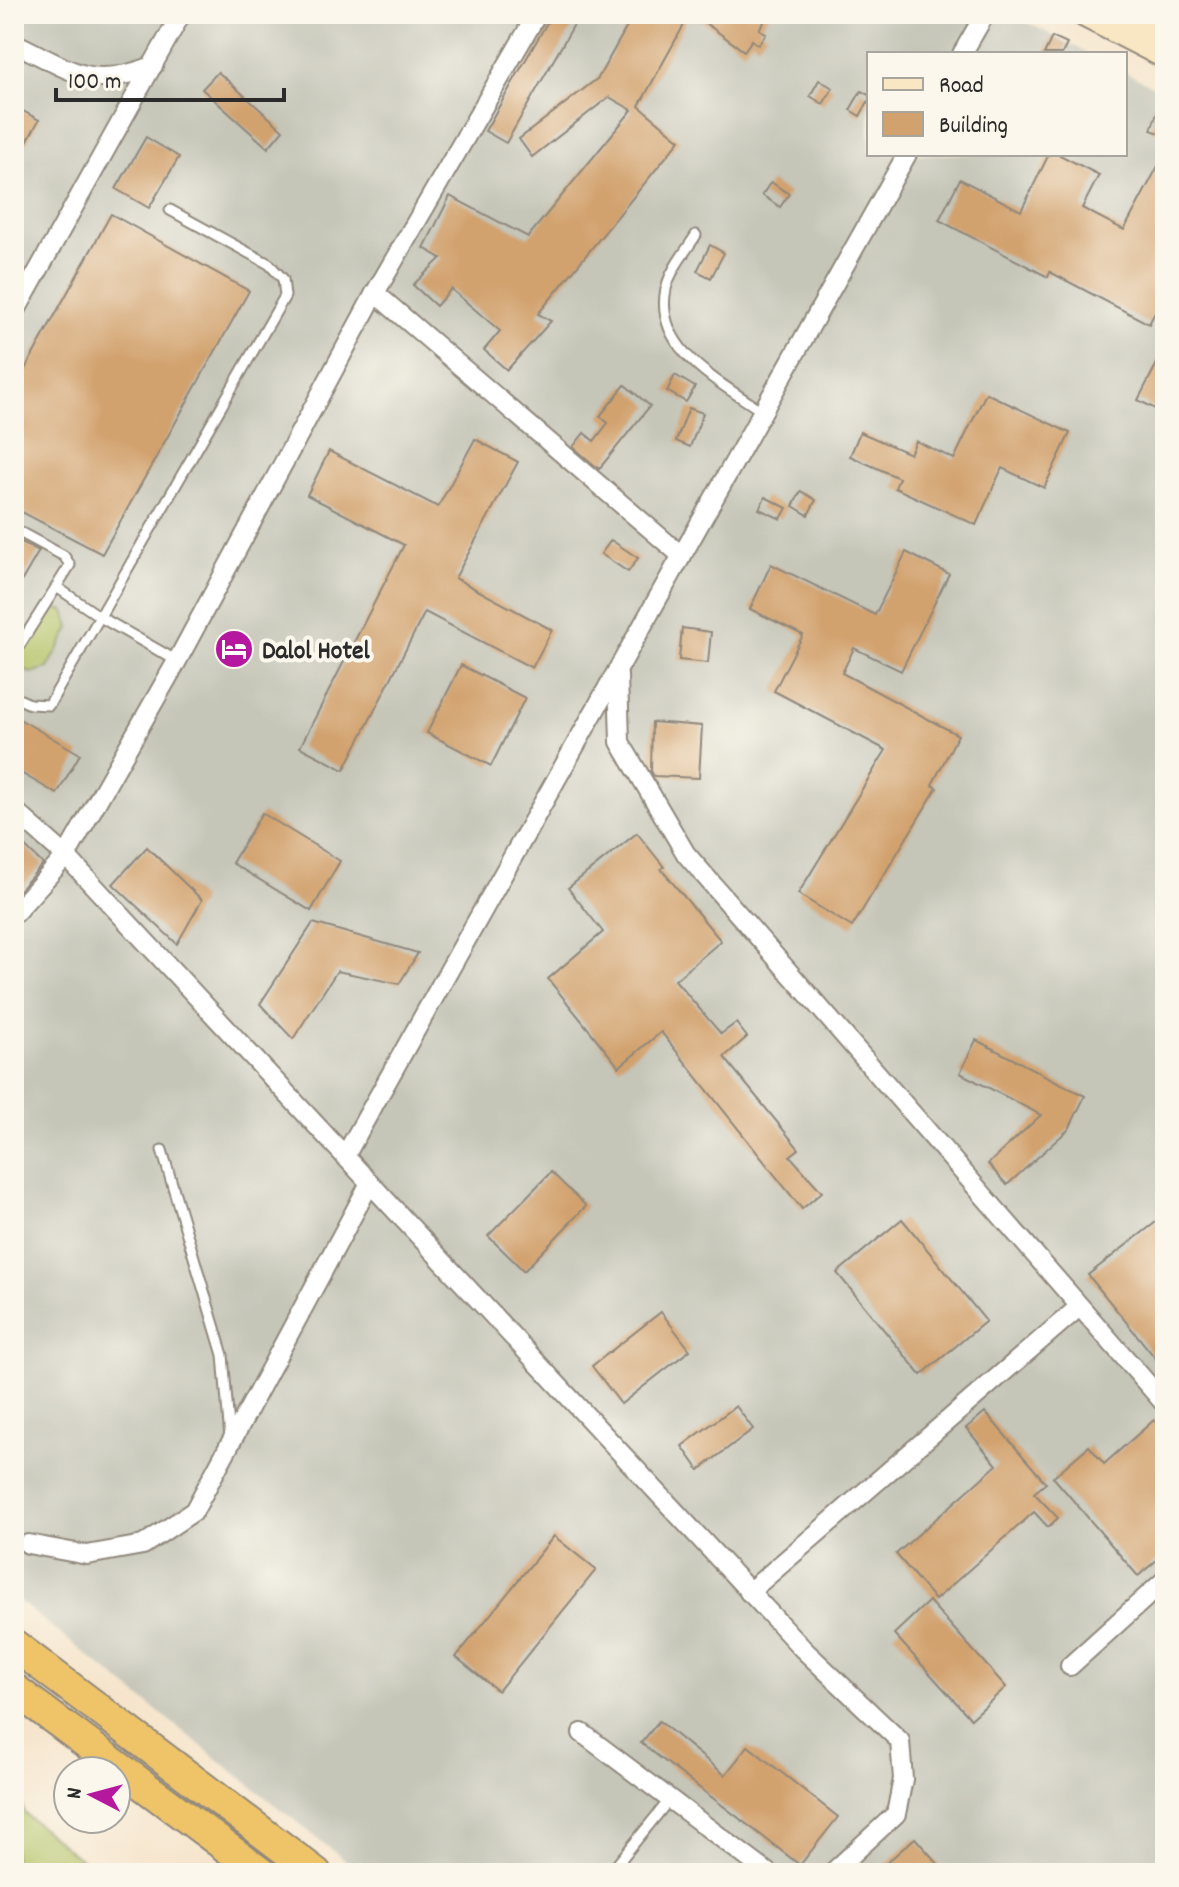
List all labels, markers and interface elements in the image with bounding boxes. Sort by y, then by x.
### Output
scale bar [56,52,284,102]
legend [867,52,1127,156]
text: 100 m [68,66,121,100]
text: Road [939,70,984,104]
text: Building [939,110,1008,144]
hotel icon: Dalol Hotel [213,628,255,670]
place label: Dalol Hotel [262,634,370,671]
north arrow [52,1755,132,1835]
text: N [60,1786,92,1800]

